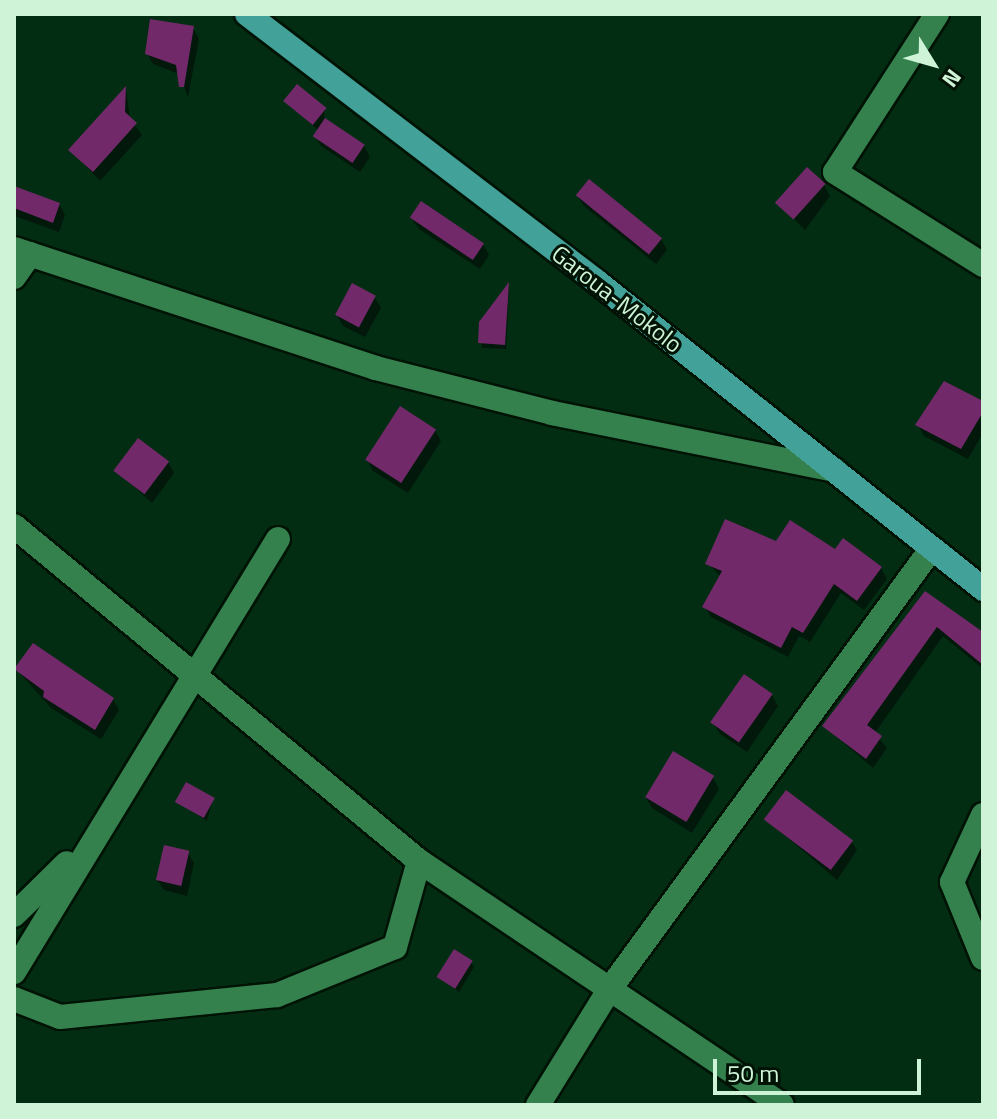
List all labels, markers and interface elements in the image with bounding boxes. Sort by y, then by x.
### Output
north arrow [893,24,973,104]
text: N [934,62,970,95]
street label: Garoua-Mokolo [546,239,688,359]
scale bar [717,1043,925,1093]
text: 50 m [727,1055,779,1091]

